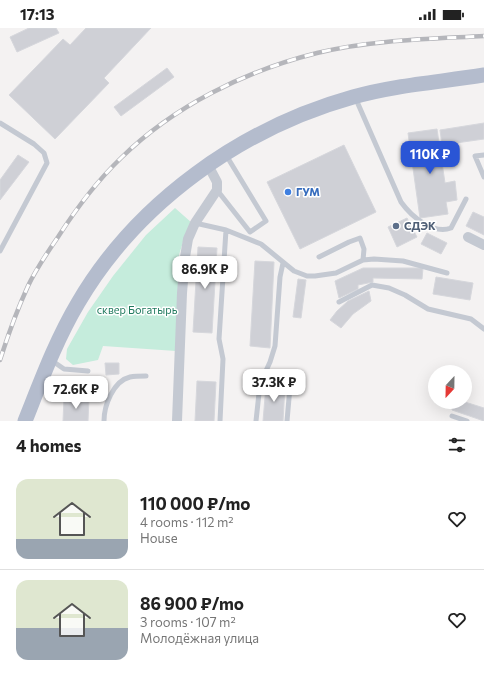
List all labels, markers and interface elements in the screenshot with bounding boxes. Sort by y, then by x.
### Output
text: 17:13 [20,5,55,23]
pin: 110K ₽ [397,141,463,175]
text: 110K ₽ [410,146,450,162]
place label: ГУМ [296,185,320,198]
marker: ГУМ [283,187,293,197]
place label: СДЭК [404,219,436,232]
marker: СДЭК [391,221,401,231]
pin: 86.9K ₽ [168,256,242,290]
text: 86.9K ₽ [181,261,229,277]
park label: сквер Богатырь [97,303,178,316]
north arrow [428,365,472,409]
map controls [428,365,472,409]
pin: 37.3K ₽ [237,369,311,403]
text: 37.3K ₽ [252,374,296,390]
pin: 72.6K ₽ [39,376,113,410]
text: 72.6K ₽ [53,381,99,397]
icon: filters [446,434,468,456]
text: 4 homes [16,435,81,456]
text: 110 000 ₽/mo [140,493,250,514]
icon: home [48,495,96,543]
icon: heart [446,508,468,530]
text: 4 rooms · 112 m² [140,514,233,530]
text: House [140,530,178,546]
text: 86 900 ₽/mo [140,593,244,614]
icon: home [48,596,96,644]
icon: heart [446,609,468,631]
text: 3 rooms · 107 m² [140,614,236,630]
text: Молодёжная улица [140,630,259,646]

